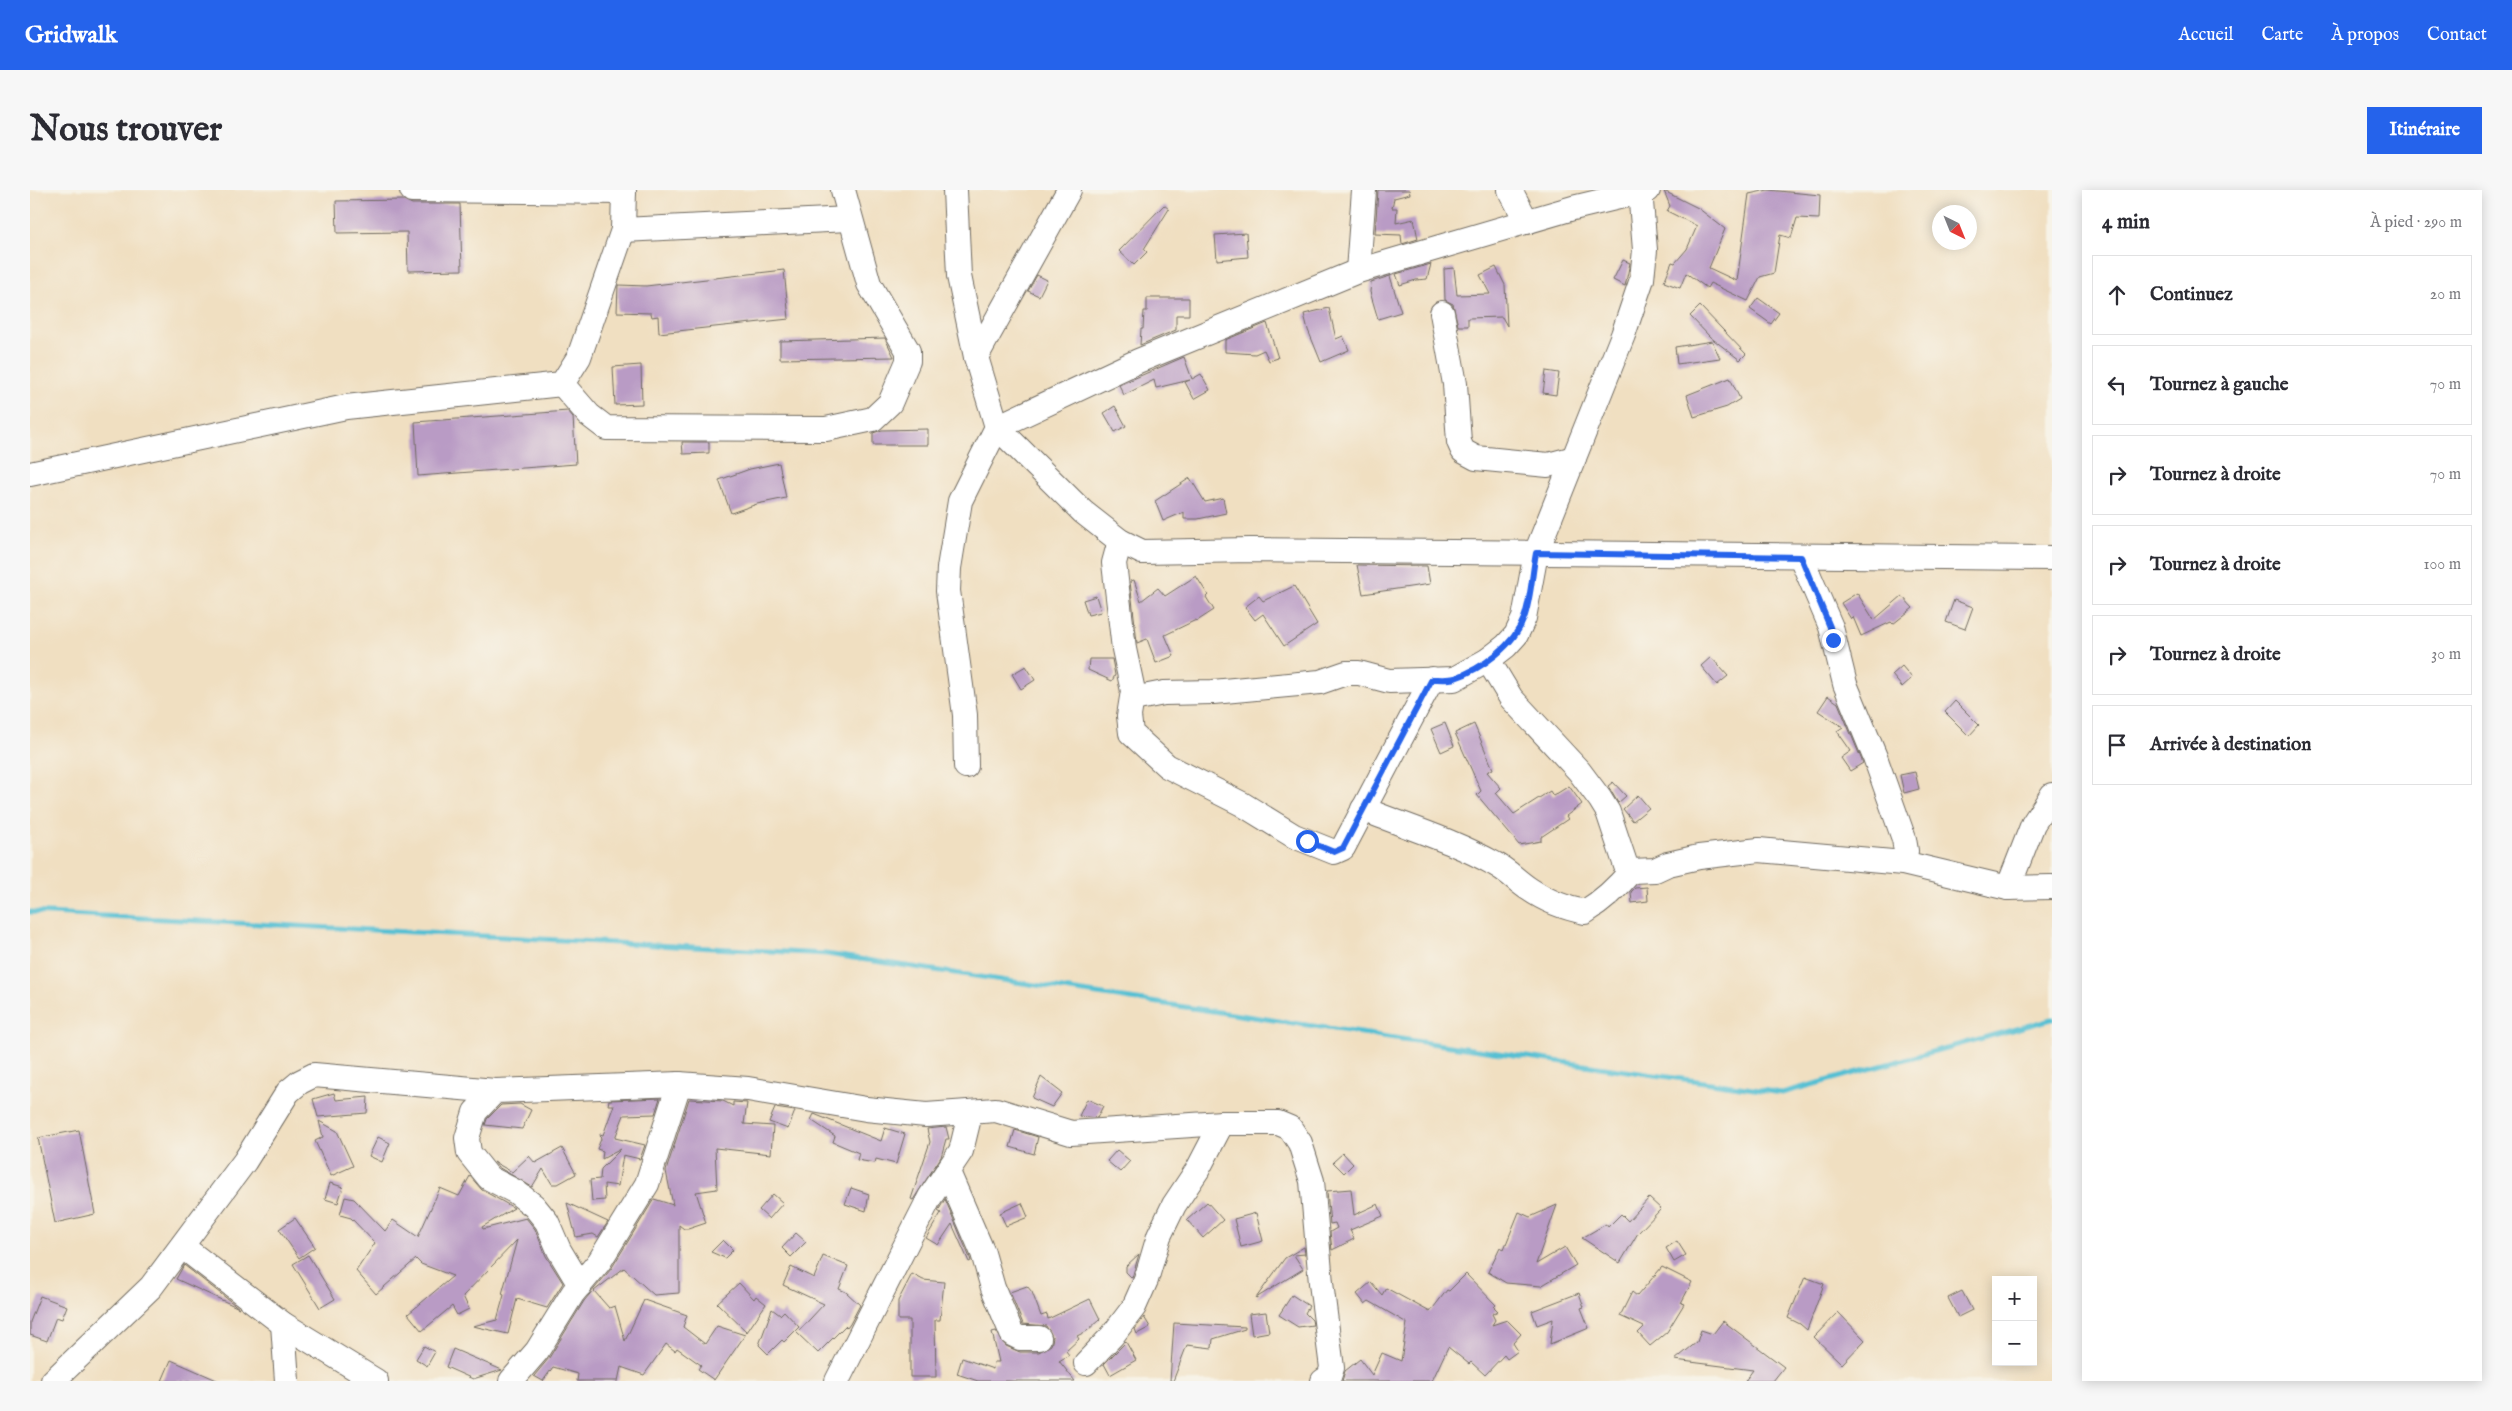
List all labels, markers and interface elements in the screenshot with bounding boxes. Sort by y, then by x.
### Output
text: Gridwalk [25,20,117,51]
text: Accueil [2179,24,2234,47]
text: Carte [2262,24,2303,47]
text: À propos [2331,24,2399,47]
text: Contact [2427,24,2487,47]
button: Itinéraire [2367,107,2482,154]
text: Nous trouver [30,108,222,153]
north arrow [1932,205,1977,250]
text: 4 min [2102,209,2150,236]
text: À pied · 290 m [2370,213,2462,233]
icon: ahead [2103,281,2131,309]
text: Continuez [2150,283,2233,307]
text: 20 m [2430,285,2461,305]
icon: left [2103,371,2131,399]
text: Tournez à gauche [2150,373,2289,397]
text: 70 m [2430,375,2461,395]
icon: right [2103,461,2131,489]
text: Tournez à droite [2150,463,2281,487]
text: 70 m [2430,465,2461,485]
icon: right [2103,551,2131,579]
text: Tournez à droite [2150,553,2281,577]
text: 100 m [2424,555,2461,575]
route end [1822,629,1845,652]
icon: right [2103,641,2131,669]
text: Tournez à droite [2150,643,2281,667]
text: 30 m [2431,645,2461,665]
icon: arrive [2103,731,2131,759]
text: Arrivée à destination [2150,733,2311,757]
route start [1296,830,1319,853]
map controls [1992,1276,2037,1366]
button: + [1992,1276,2037,1321]
button: − [1992,1321,2037,1366]

